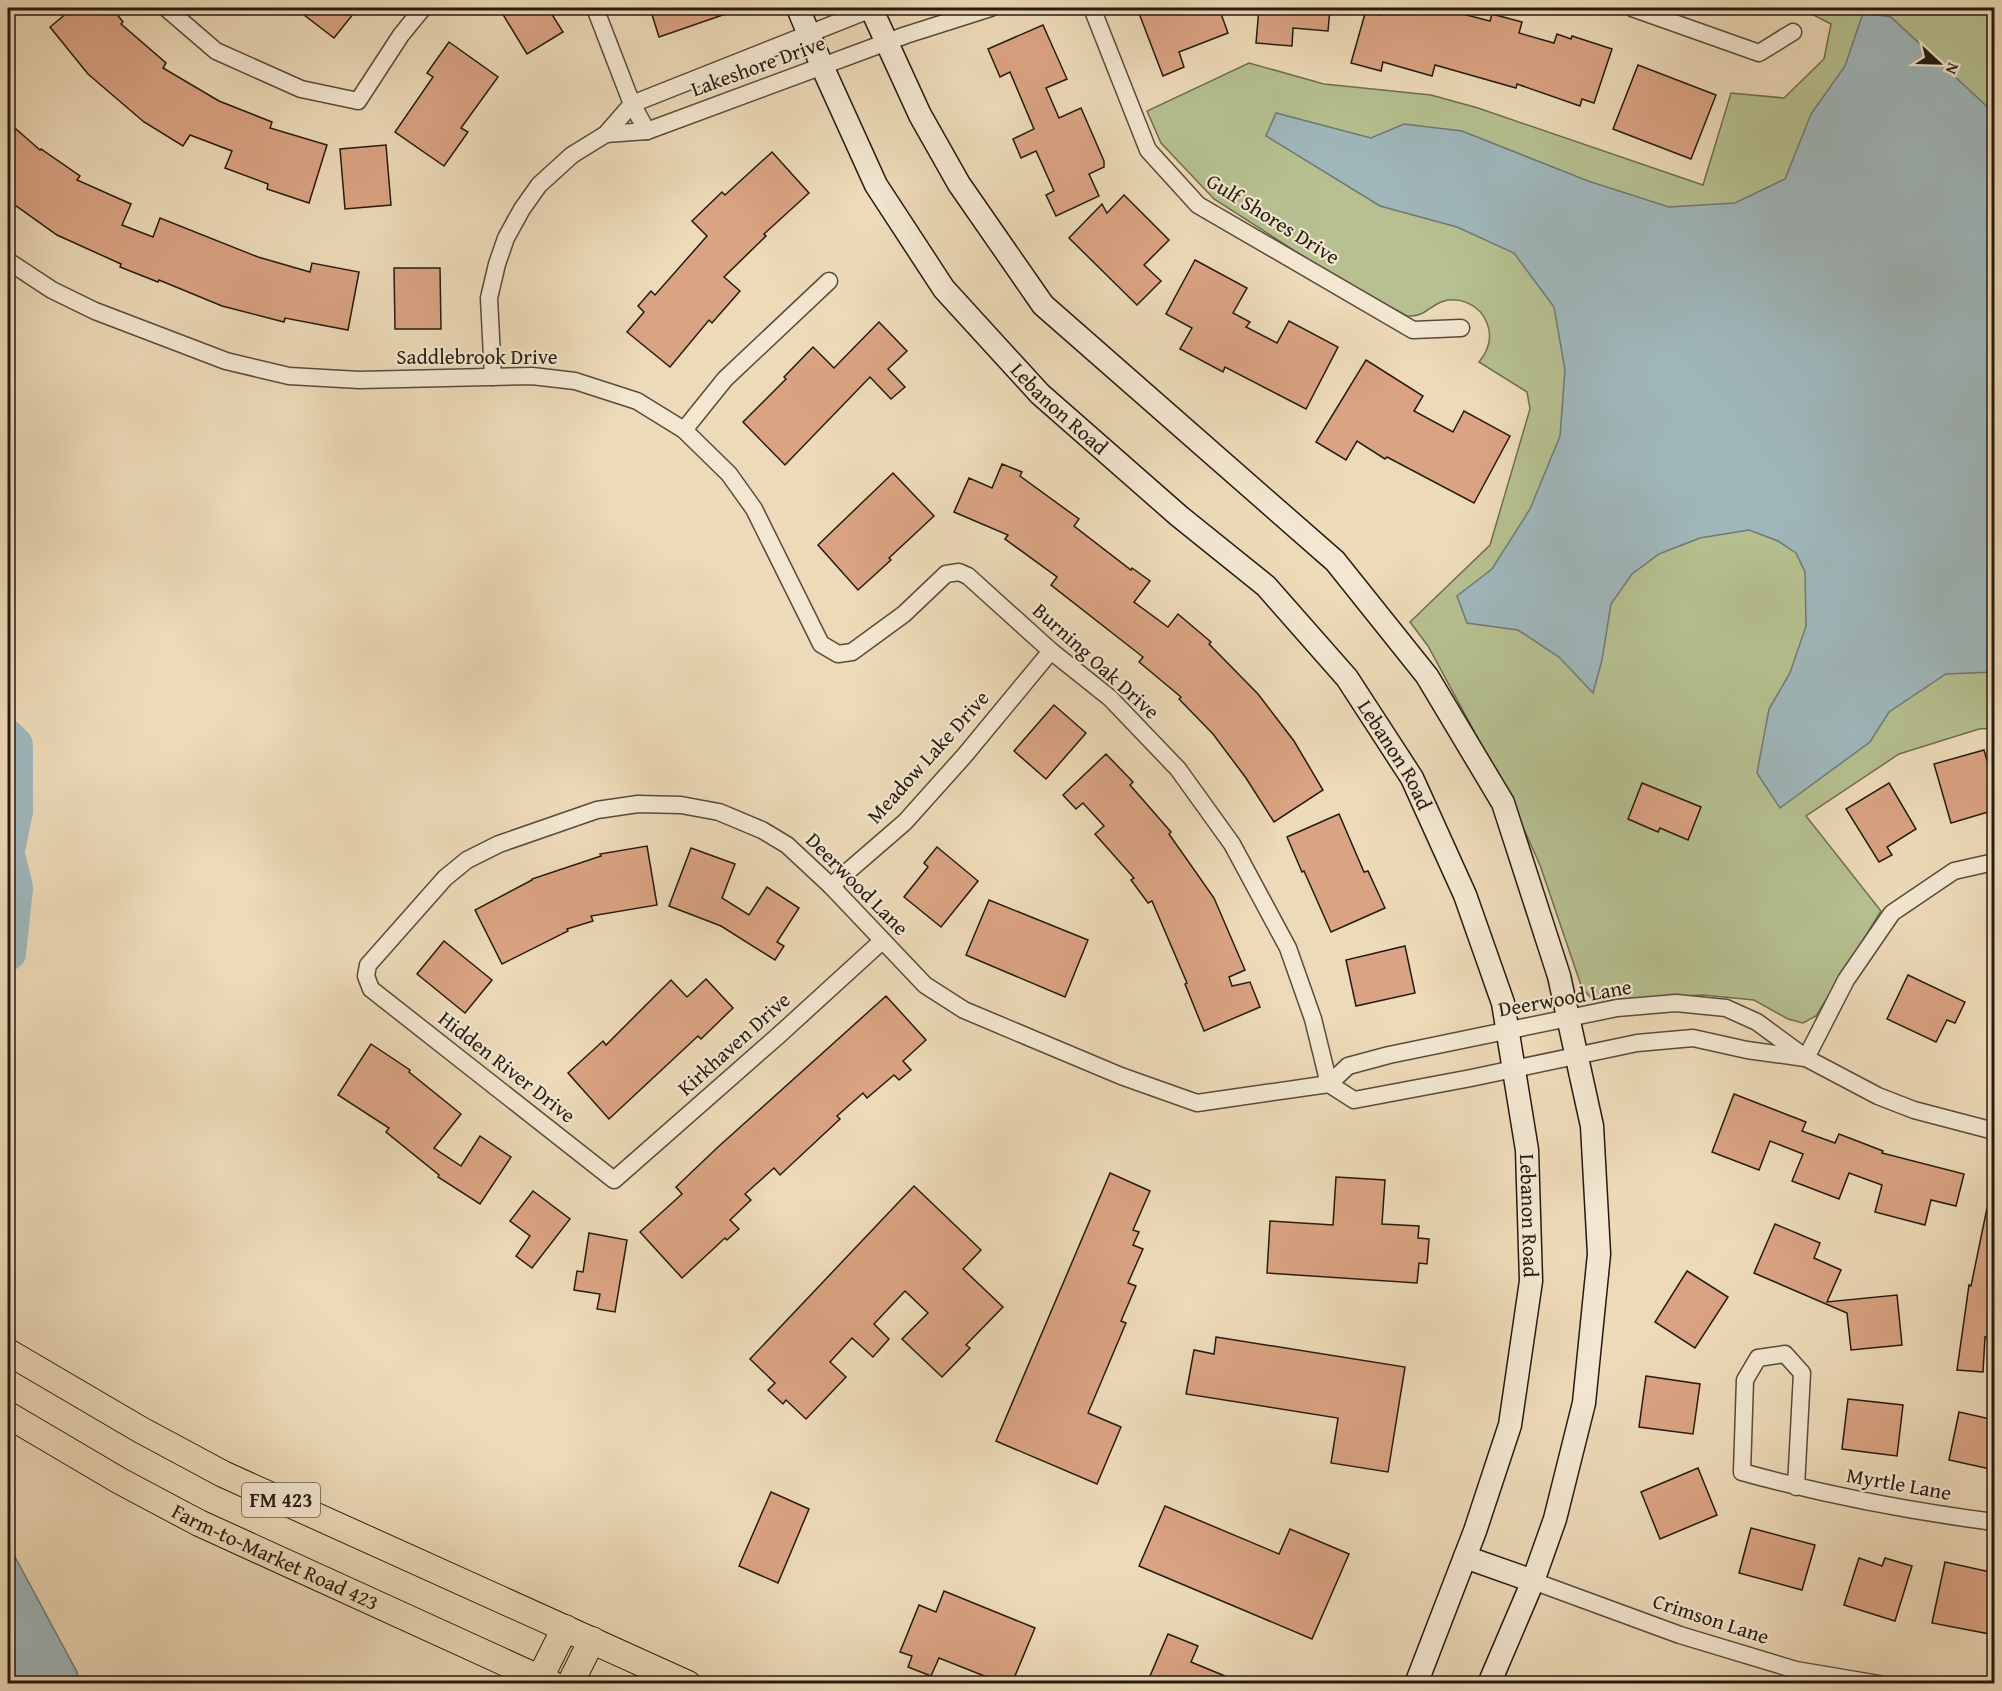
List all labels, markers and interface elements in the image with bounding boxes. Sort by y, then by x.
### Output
street label: Lakeshore Drive [686,27,830,104]
north arrow [1909,33,1969,93]
text: N [1940,59,1966,78]
street label: Gulf Shores Drive [1201,165,1346,272]
street label: Saddlebrook Drive [396,341,558,372]
street label: Lebanon Road [1003,355,1116,462]
street label: Burning Oak Drive [1026,595,1167,726]
street label: Meadow Lake Drive [859,683,996,830]
street label: Lebanon Road [1350,694,1441,815]
street label: Deerwood Lane [799,825,916,942]
street label: Deerwood Lane [1496,971,1634,1024]
street label: Kirkhaven Drive [670,984,797,1103]
street label: Hidden River Drive [432,1003,583,1130]
street label: Lebanon Road [1512,1153,1547,1279]
street label: Myrtle Lane [1844,1459,1954,1508]
road number: FM 423 [242,1483,320,1517]
street label: Farm-to-Market Road 423 [167,1495,384,1618]
street label: Crimson Lane [1649,1585,1773,1652]

